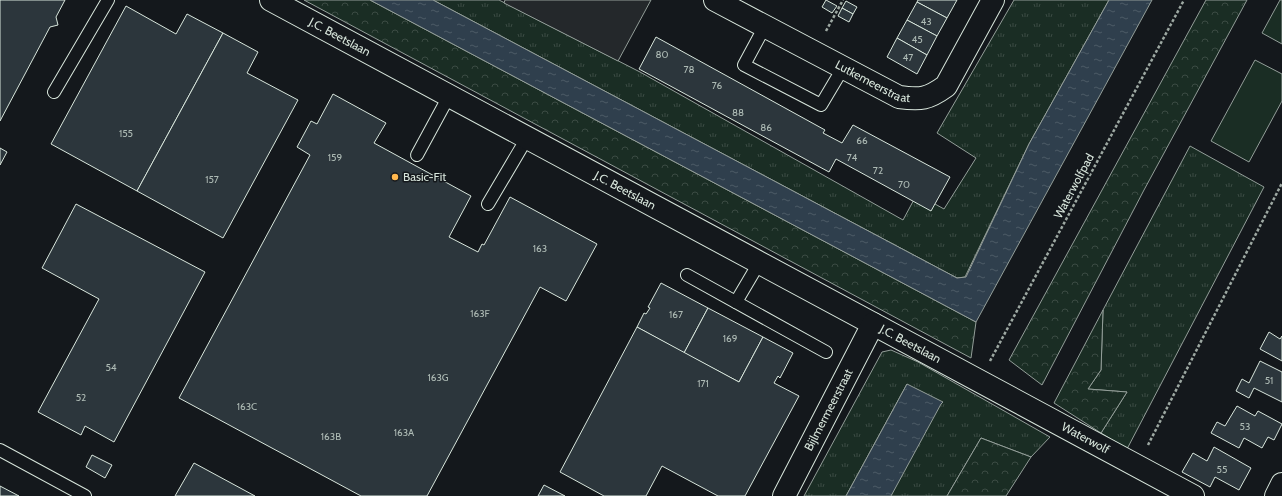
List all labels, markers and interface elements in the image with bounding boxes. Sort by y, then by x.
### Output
street label: J.C. Beetslaan [306,13,373,59]
house number: 43 [920,15,932,28]
house number: 45 [911,33,923,46]
house number: 80 [655,48,669,61]
house number: 47 [903,51,913,64]
street label: Lutkemeerstraat [833,57,911,105]
house number: 78 [683,63,695,76]
house number: 76 [712,79,723,92]
house number: 88 [732,106,744,119]
house number: 86 [760,121,772,134]
house number: 155 [119,127,133,140]
house number: 66 [856,134,868,147]
house number: 159 [328,151,342,164]
house number: 74 [847,151,857,164]
street label: Waterwolfpad [1050,151,1097,221]
house number: 72 [873,164,883,177]
street label: J.C. Beetslaan [591,167,659,213]
place label: Basic-Fit [403,169,446,184]
marker: Basic-Fit [390,172,400,182]
house number: 157 [205,173,219,186]
house number: 70 [898,178,910,191]
house number: 163 [533,242,547,255]
house number: 163F [470,307,491,320]
house number: 167 [669,308,683,321]
street label: J.C. Beetslaan [876,320,944,366]
house number: 169 [723,332,738,345]
house number: 54 [105,361,117,374]
street label: Bijlmermeerstraat [801,366,856,453]
house number: 163G [427,371,449,384]
house number: 51 [1265,374,1273,387]
house number: 171 [697,377,709,390]
house number: 52 [76,391,86,404]
house number: 163C [237,400,257,413]
street label: Waterwolf [1059,419,1113,457]
house number: 53 [1240,420,1250,433]
house number: 163A [394,426,415,439]
house number: 163B [321,430,341,443]
house number: 55 [1217,463,1227,476]

